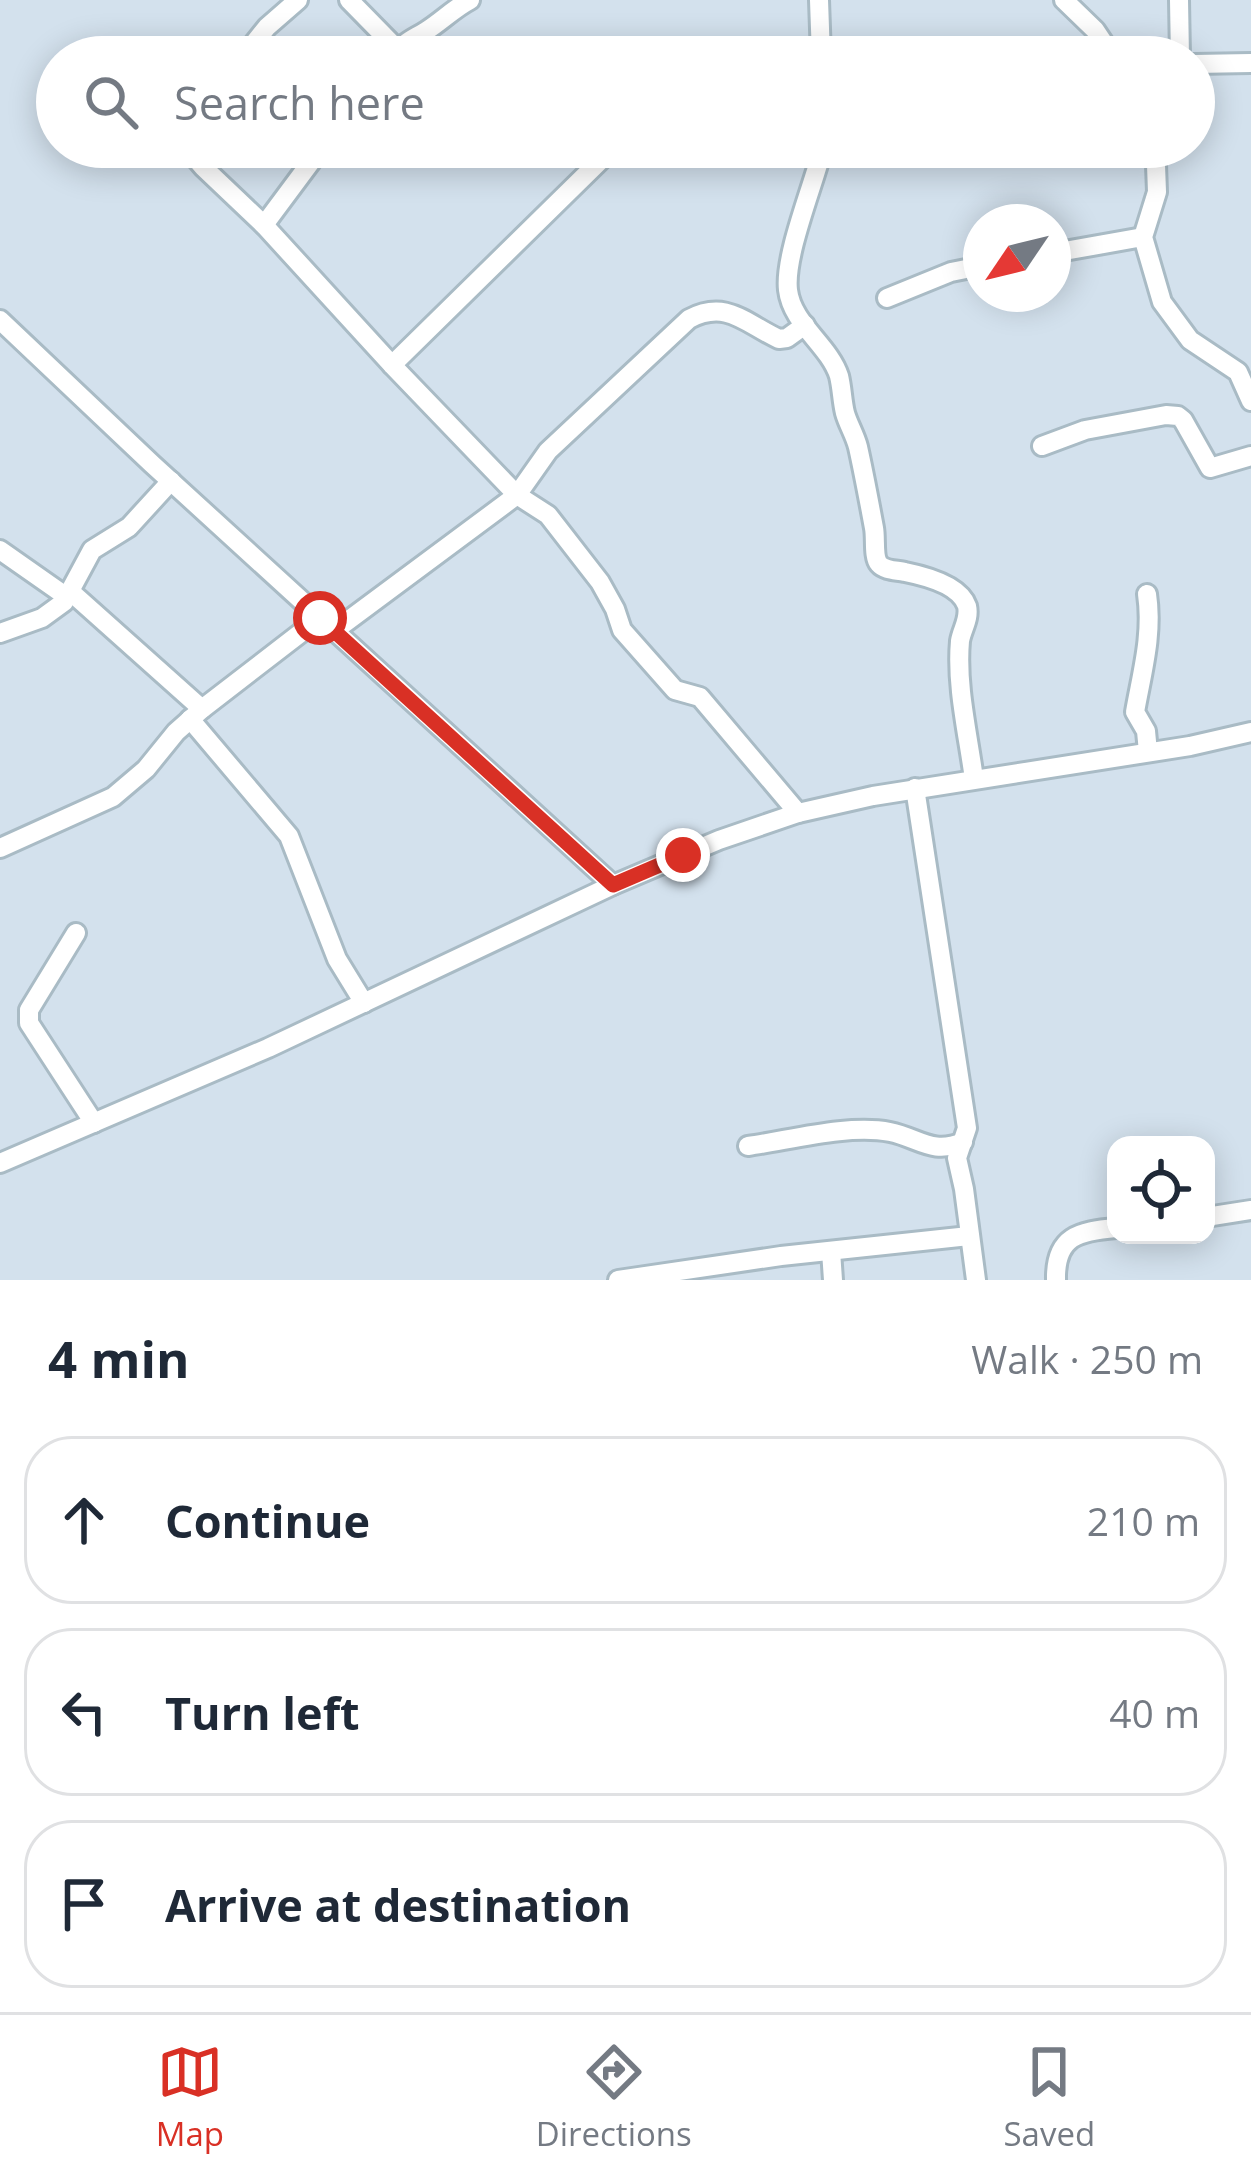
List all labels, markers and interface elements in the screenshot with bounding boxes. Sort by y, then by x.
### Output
search box [36,36,1215,168]
icon: search [78,69,144,135]
text: Search here [174,72,425,133]
north arrow [963,204,1071,312]
route start [293,591,347,645]
route end [656,828,710,882]
map controls [1107,1136,1215,1244]
button: locate [1107,1136,1215,1244]
text: 4 min [48,1323,190,1393]
text: Walk · 250 m [971,1332,1203,1385]
icon: ahead [51,1487,117,1553]
text: Continue [165,1490,370,1551]
text: 210 m [1087,1494,1200,1547]
icon: left [51,1679,117,1745]
text: Turn left [165,1682,360,1743]
text: 40 m [1109,1686,1200,1739]
icon: arrive [51,1871,117,1937]
text: Arrive at destination [165,1874,631,1935]
tab: Map [156,2039,224,2156]
tab: Directions [536,2039,692,2156]
tab: Saved [1003,2039,1095,2156]

